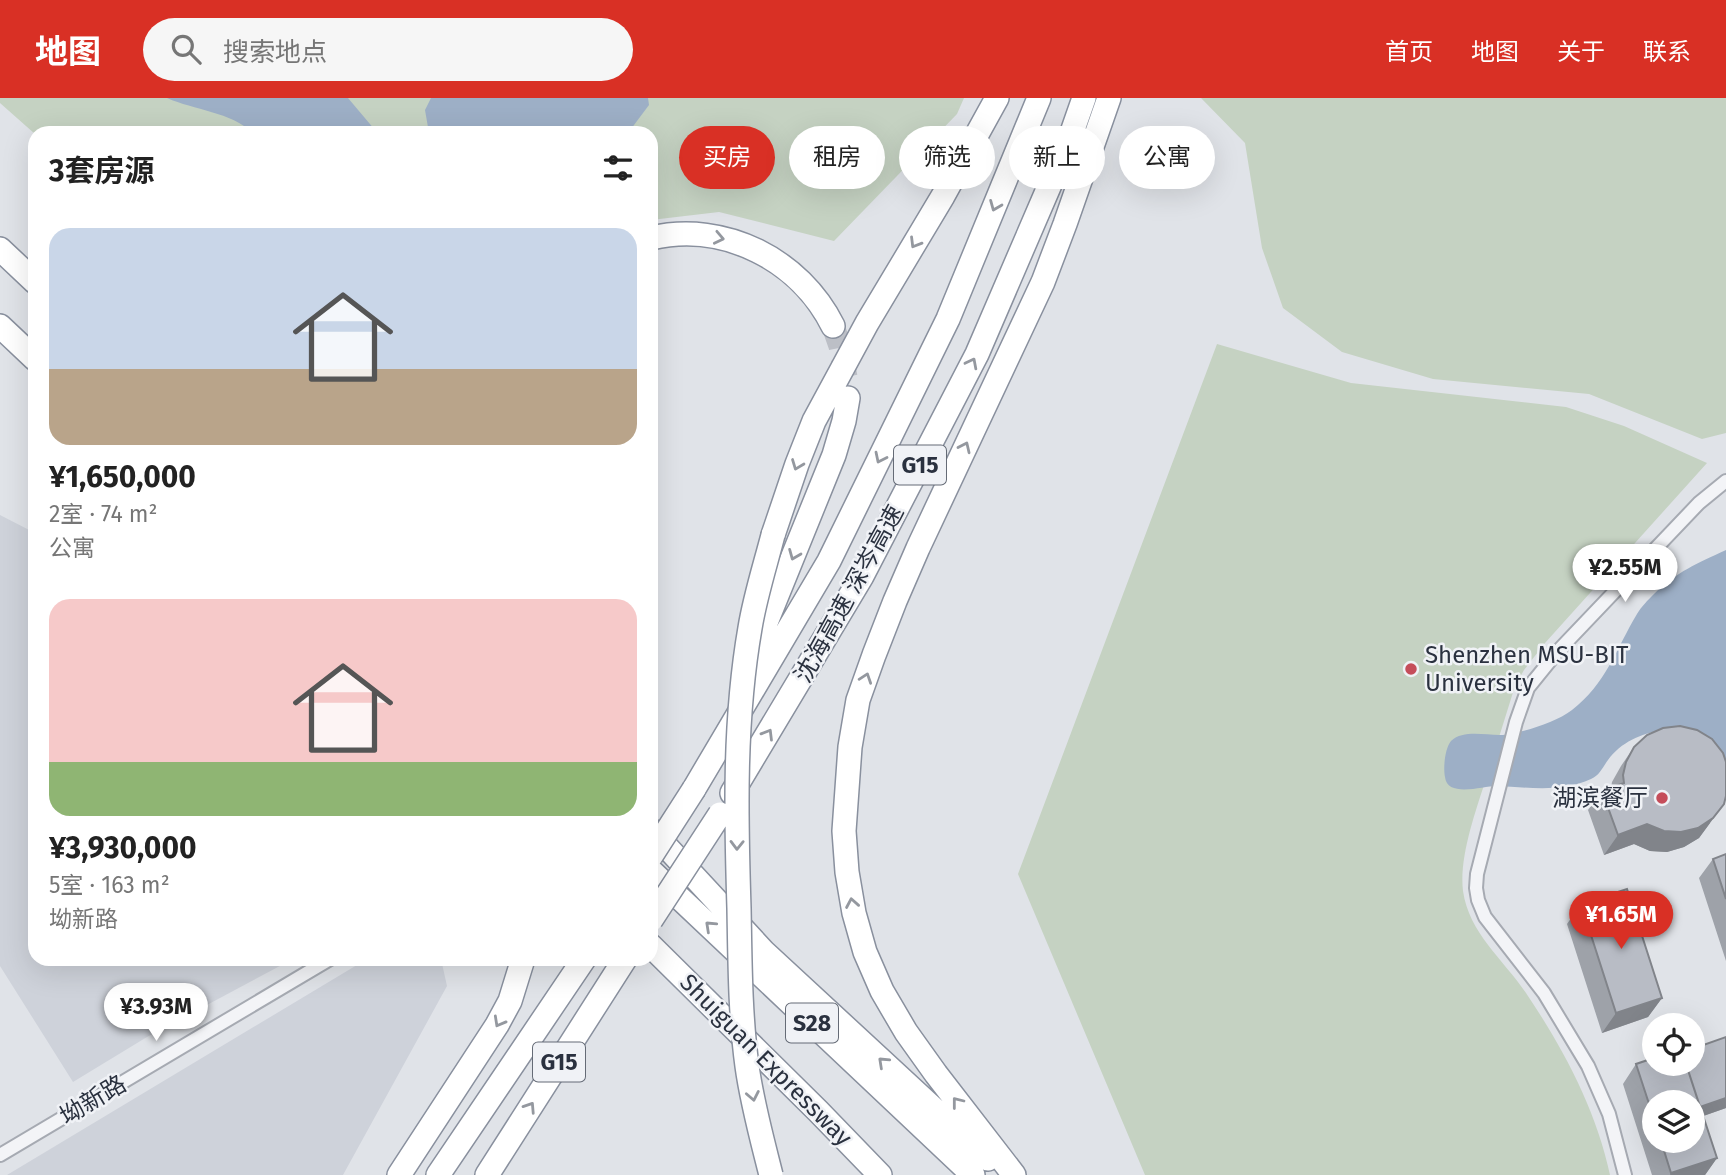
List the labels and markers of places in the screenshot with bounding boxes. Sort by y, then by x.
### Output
pin: ¥2.55M [1568,545,1682,604]
place label: Shenzhen MSU-BIT University [1425,641,1629,697]
marker: Shenzhen MSU-BIT University [1403,661,1419,677]
place label: 湖滨餐厅 [1552,784,1648,812]
marker: 湖滨餐厅 [1654,790,1670,806]
pin: ¥1.65M [1564,892,1678,951]
pin: ¥3.93M [99,984,213,1043]

